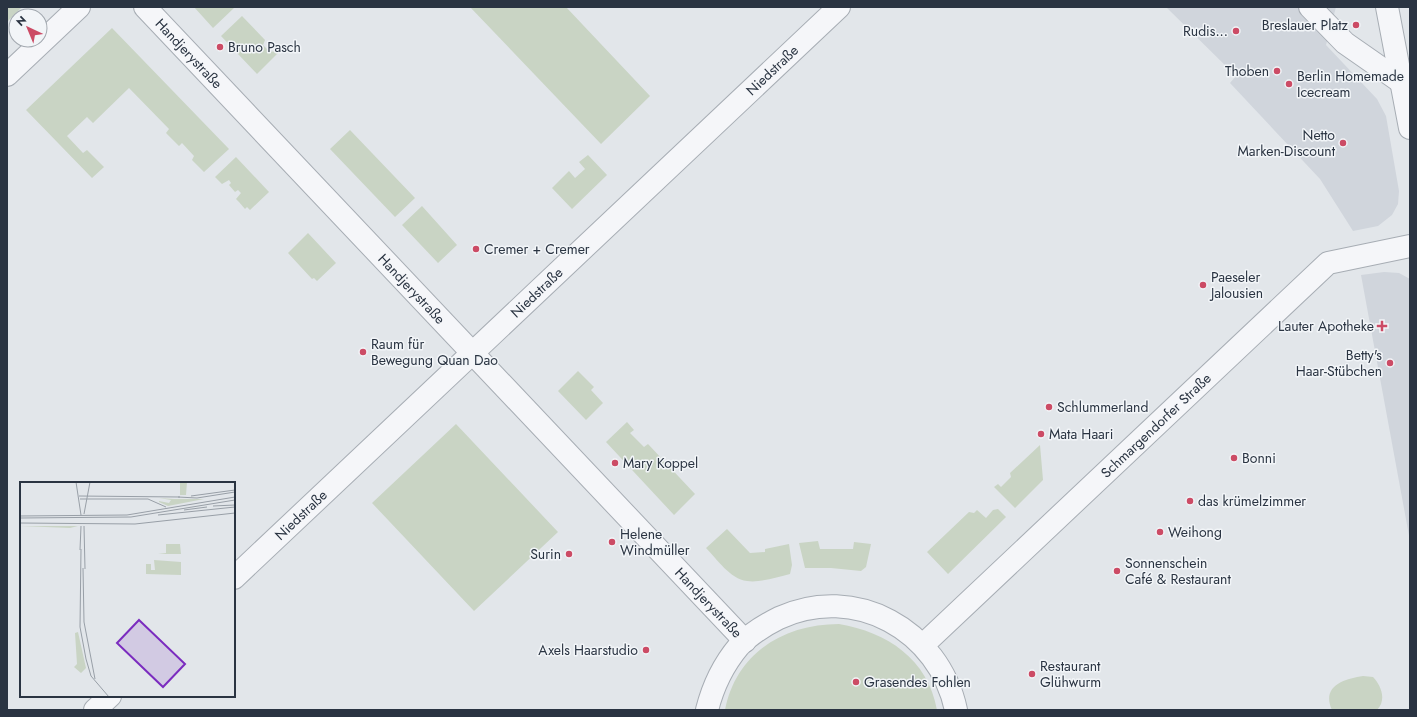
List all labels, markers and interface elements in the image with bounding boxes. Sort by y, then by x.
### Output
north arrow [8,8,48,48]
text: N [12,12,30,30]
street label: Handjerystraße [151,14,227,93]
place label: Breslauer Platz [1262,15,1349,35]
marker: Breslauer Platz [1351,20,1361,30]
place label: Rudis... [1183,21,1228,41]
marker: Rudis... [1231,26,1241,36]
place label: Bruno Pasch [228,37,301,57]
street label: Niedstraße [742,40,803,100]
marker: Bruno Pasch [215,42,225,52]
place label: Thoben [1225,61,1269,81]
marker: Thoben [1272,66,1282,76]
place label: Berlin Homemade Icecream [1297,66,1404,102]
marker: Berlin Homemade Icecream [1284,79,1294,89]
place label: Netto Marken-Discount [1237,125,1336,161]
marker: Netto Marken-Discount [1338,138,1348,148]
place label: Cremer + Cremer [484,239,590,259]
marker: Cremer + Cremer [471,244,481,254]
street label: Handjerystraße [374,249,450,328]
street label: Niedstraße [506,263,567,322]
place label: Paeseler Jalousien [1209,267,1263,303]
marker: Paeseler Jalousien [1198,280,1208,290]
place label: Lauter Apotheke [1278,316,1374,336]
marker: Lauter Apotheke [1377,321,1387,331]
place label: Raum für Bewegung Quan Dao [371,334,498,370]
place label: Betty's Haar-Stübchen [1296,345,1382,381]
marker: Raum für Bewegung Quan Dao [358,347,368,357]
marker: Betty's Haar-Stübchen [1385,358,1395,368]
street label: Schmargendorfer Straße [1096,368,1215,482]
place label: Schlummerland [1057,397,1148,417]
marker: Schlummerland [1044,402,1054,412]
place label: Mata Haari [1049,424,1113,444]
marker: Mata Haari [1036,429,1046,439]
place label: Bonni [1242,448,1276,468]
place label: Mary Koppel [623,453,698,473]
marker: Bonni [1229,453,1239,463]
marker: Mary Koppel [610,458,620,468]
inset map [20,482,235,697]
street label: Niedstraße [270,485,332,545]
place label: das krümelzimmer [1198,491,1306,511]
marker: das krümelzimmer [1185,496,1195,506]
place label: Weihong [1168,522,1222,542]
place label: Helene Windmüller [620,524,690,560]
marker: Weihong [1155,527,1165,537]
marker: Helene Windmüller [607,537,617,547]
place label: Surin [530,544,561,564]
marker: Surin [564,549,574,559]
place label: Sonnenschein Café & Restaurant [1125,553,1231,589]
street label: Handjerystraße [670,563,747,642]
marker: Sonnenschein Café & Restaurant [1112,566,1122,576]
place label: Axels Haarstudio [538,640,638,660]
marker: Axels Haarstudio [641,645,651,655]
place label: Restaurant Glühwurm [1040,656,1101,692]
marker: Restaurant Glühwurm [1027,669,1037,679]
place label: Grasendes Fohlen [864,672,971,692]
marker: Grasendes Fohlen [851,677,861,687]

